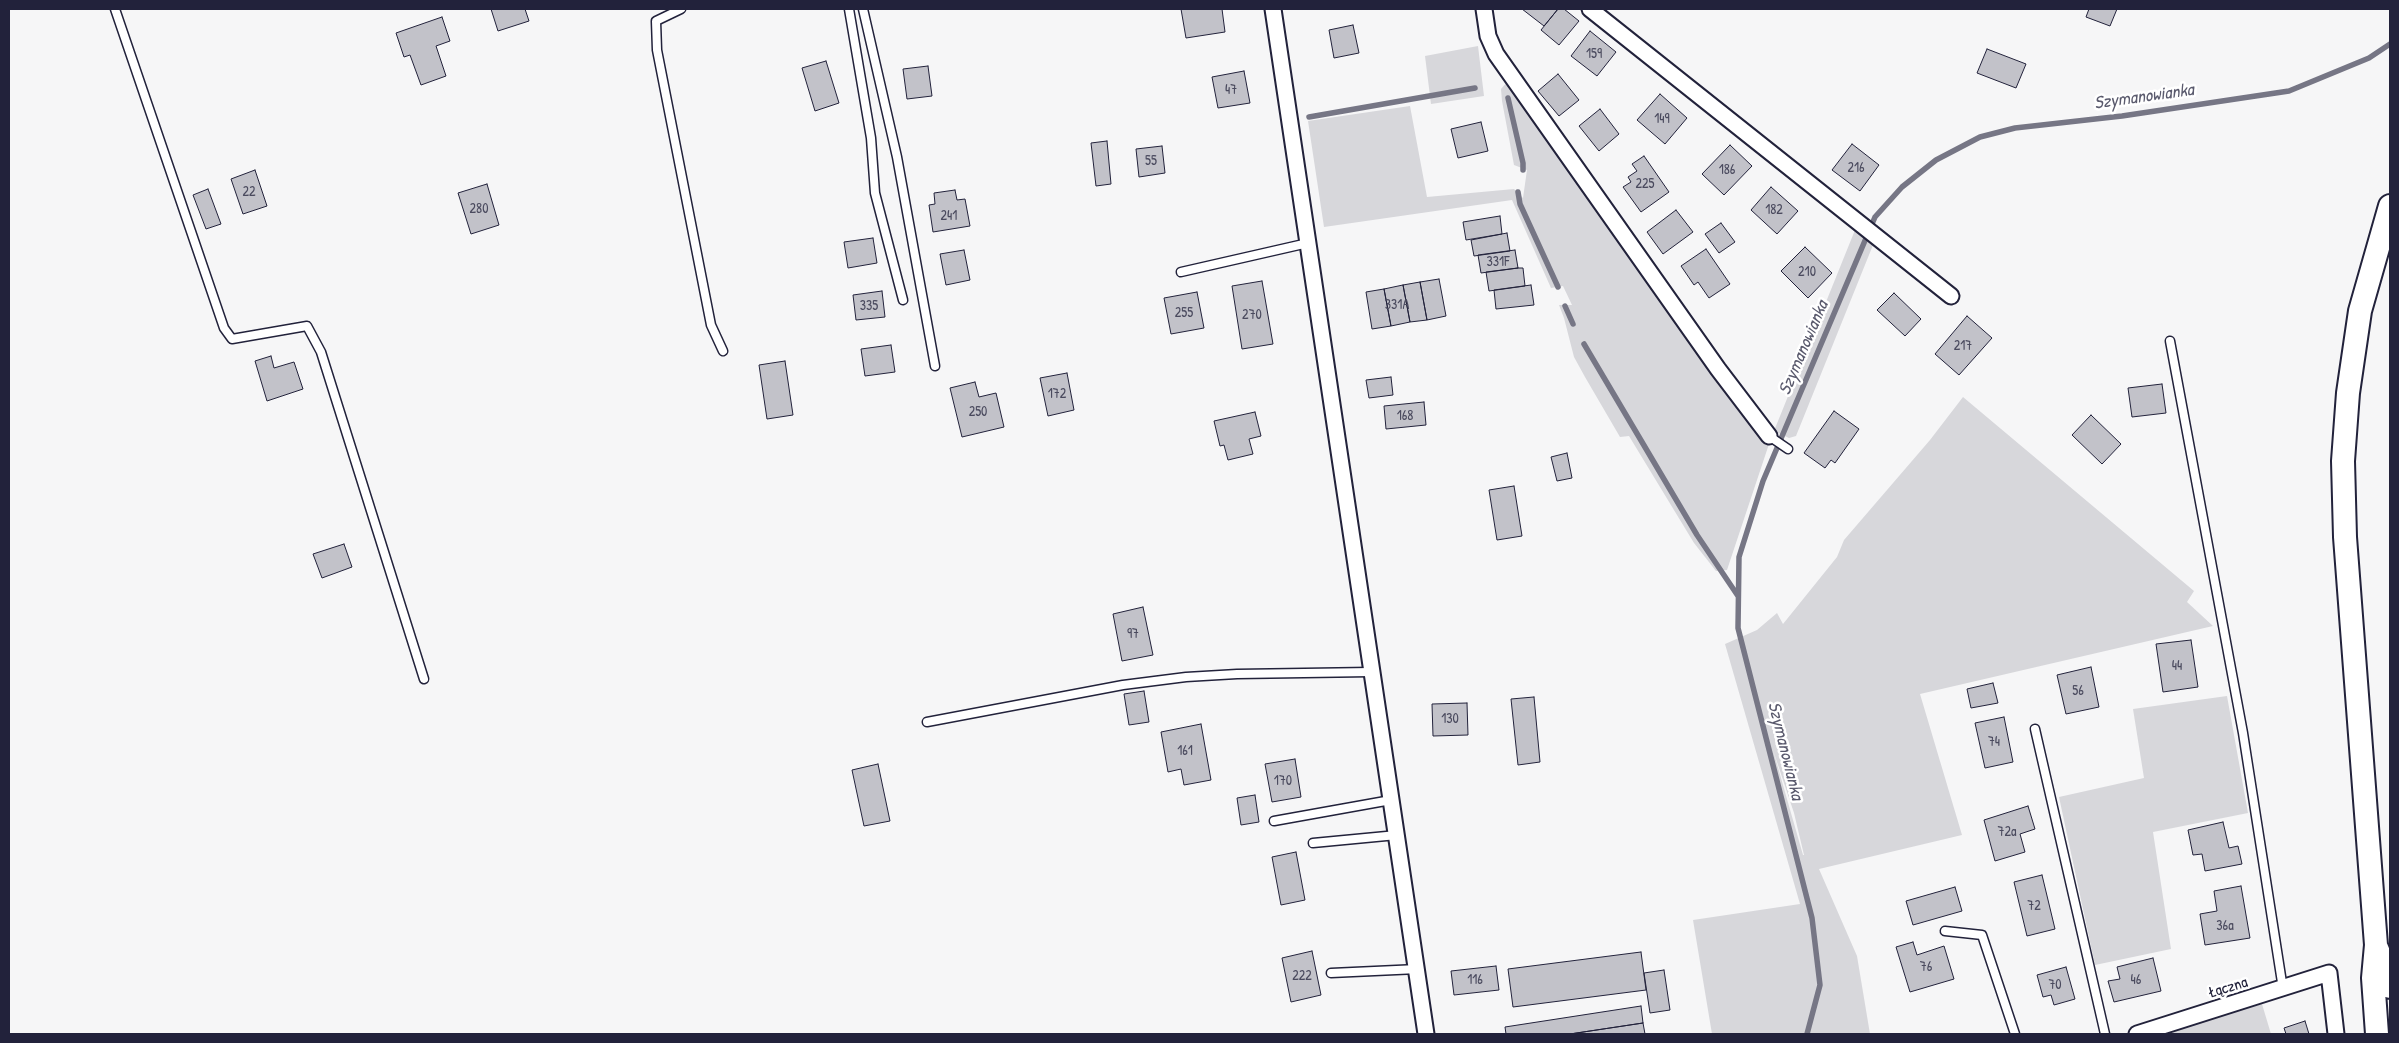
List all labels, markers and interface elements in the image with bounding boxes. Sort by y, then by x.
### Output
house number: 159 [1586,46,1602,62]
water label: Szymanowianka [2093,79,2195,115]
house number: 47 [1225,82,1237,98]
house number: 149 [1654,111,1670,127]
house number: 55 [1145,153,1157,169]
house number: 216 [1847,160,1865,176]
house number: 186 [1719,162,1735,178]
house number: 225 [1635,176,1655,192]
house number: 22 [242,184,256,200]
house number: 280 [470,201,488,217]
house number: 182 [1765,202,1783,218]
house number: 241 [941,208,957,224]
house number: 331F [1487,254,1509,270]
house number: 210 [1798,264,1816,280]
house number: 331A [1385,297,1409,313]
house number: 335 [860,298,878,314]
water label: Szymanowianka [1774,298,1834,398]
house number: 255 [1175,305,1193,321]
house number: 270 [1242,307,1262,323]
house number: 217 [1954,338,1972,354]
house number: 172 [1048,386,1066,402]
house number: 250 [969,404,987,420]
house number: 168 [1397,408,1413,424]
house number: 97 [1127,626,1139,642]
house number: 44 [2172,658,2182,674]
house number: 56 [2072,683,2084,699]
water label: Szymanowianka [1762,700,1808,802]
house number: 130 [1441,711,1459,727]
house number: 74 [1988,734,2000,750]
house number: 161 [1177,743,1193,759]
house number: 170 [1274,773,1292,789]
house number: 72a [1998,824,2016,840]
house number: 72 [2027,898,2041,914]
house number: 36a [2216,918,2234,934]
house number: 76 [1920,959,1932,975]
house number: 222 [1292,968,1312,984]
house number: 116 [1467,972,1483,988]
house number: 46 [2131,972,2141,988]
street label: Łączna [2206,973,2250,1003]
house number: 70 [2048,977,2062,993]

